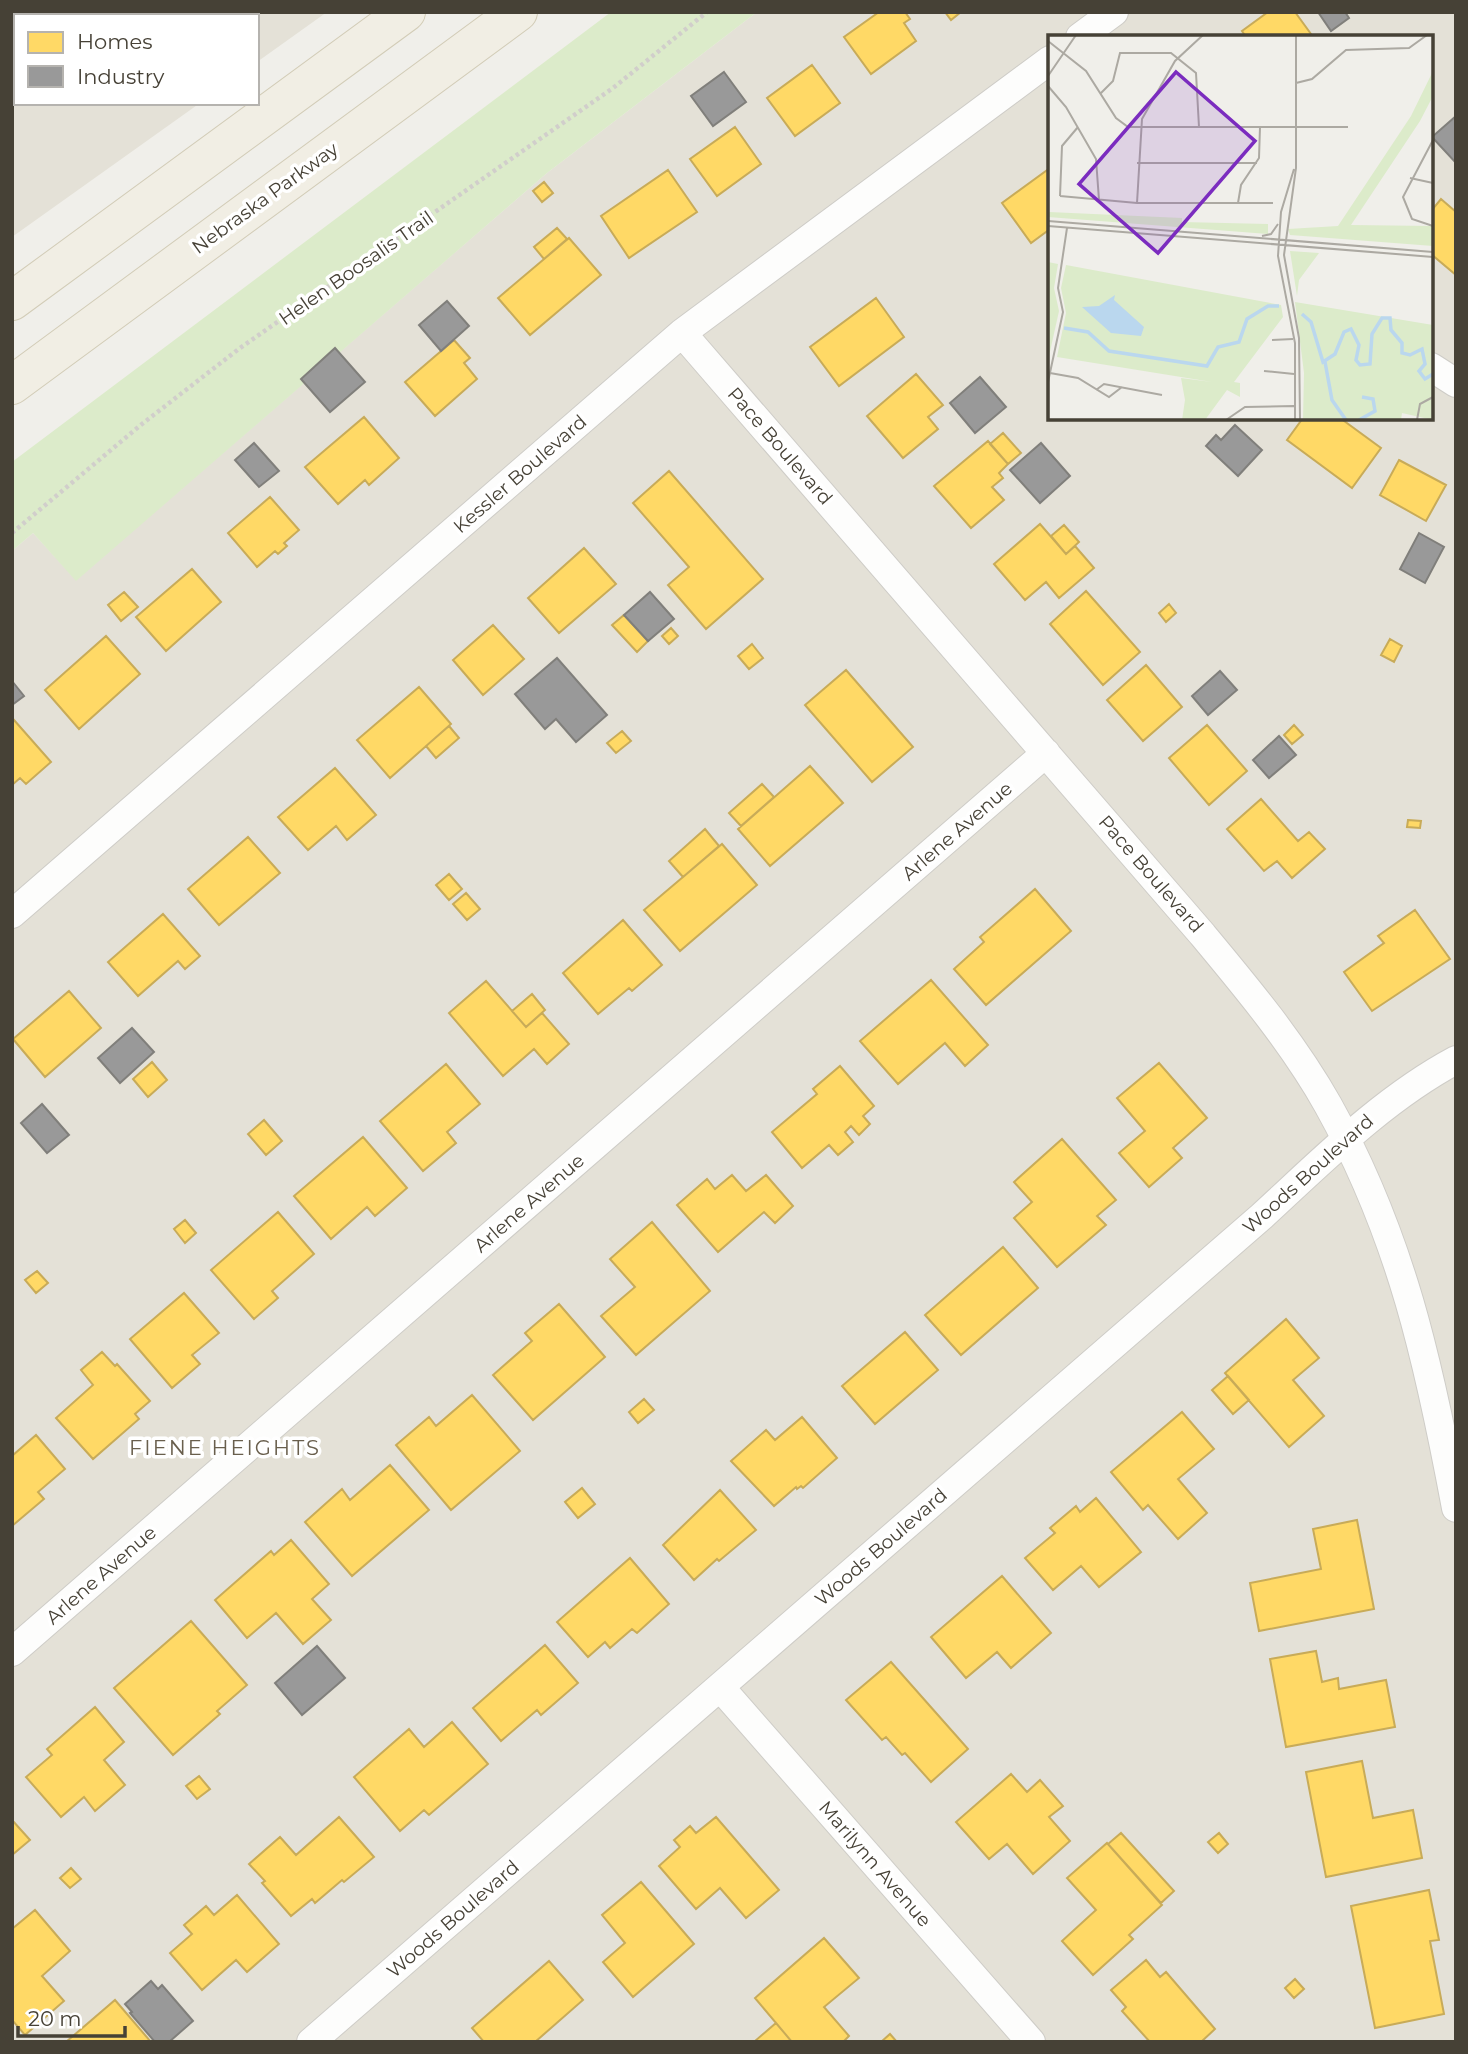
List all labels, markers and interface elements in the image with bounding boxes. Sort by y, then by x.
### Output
legend [14,14,259,105]
text: Homes [77,29,152,54]
inset map [1048,35,1433,420]
text: Industry [77,64,165,89]
street label: Nebraska Parkway [188,137,343,259]
street label: Helen Boosalis Trail [274,206,438,330]
street label: Pace Boulevard [723,382,837,510]
street label: Kessler Boulevard [449,410,591,538]
street label: Arlene Avenue [897,777,1017,885]
street label: Pace Boulevard [1094,810,1208,938]
street label: Woods Boulevard [1238,1109,1378,1239]
street label: Arlene Avenue [469,1149,589,1257]
district label: FIENE HEIGHTS [129,1435,321,1460]
street label: Woods Boulevard [810,1483,952,1611]
street label: Arlene Avenue [41,1521,161,1629]
street label: Marilynn Avenue [814,1796,936,1932]
street label: Woods Boulevard [382,1855,524,1983]
scale bar [18,1994,124,2038]
text: 20 m [28,2006,82,2031]

